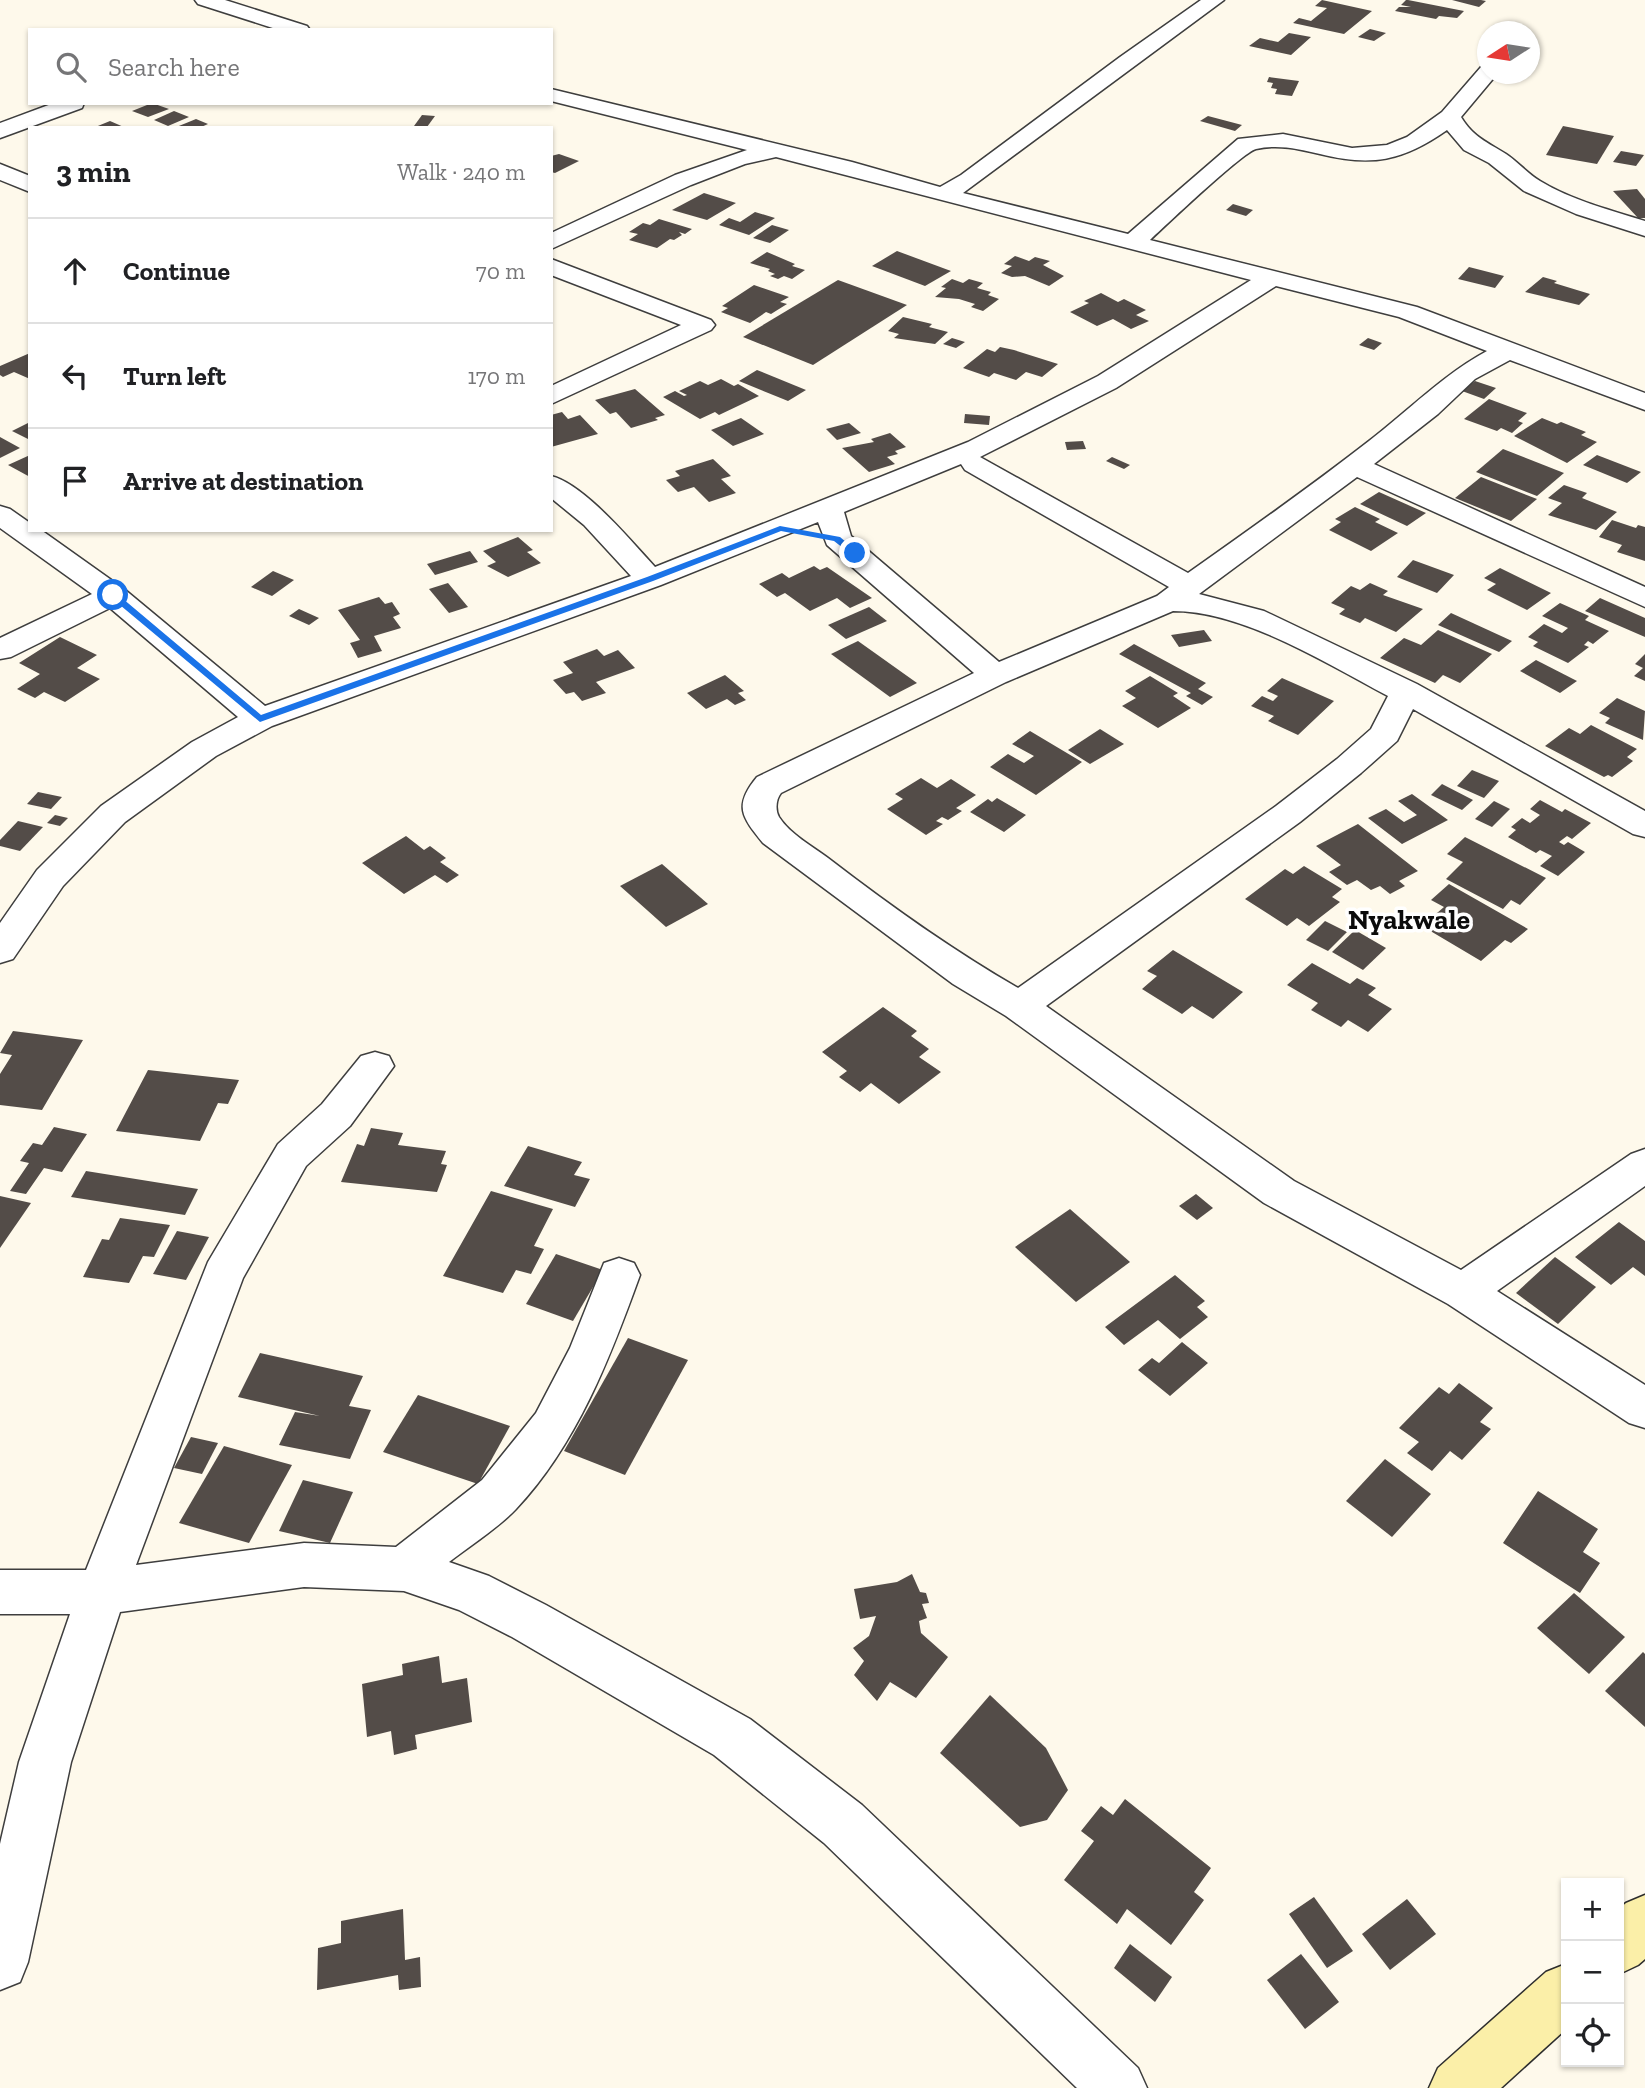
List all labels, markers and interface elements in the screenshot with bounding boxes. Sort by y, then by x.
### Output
north arrow [1477,21,1540,84]
search box [28,28,553,105]
icon: search [52,48,90,86]
text: Search here [108,51,240,83]
text: 3 min [56,154,131,190]
text: Walk · 240 m [397,158,525,186]
icon: ahead [56,252,94,290]
text: Continue [123,255,230,287]
text: 70 m [476,257,525,285]
icon: left [56,357,94,395]
text: Turn left [123,360,226,392]
text: 170 m [467,362,525,390]
icon: arrive [56,462,94,500]
text: Arrive at destination [123,465,363,497]
route end [839,537,870,568]
route start [97,579,128,610]
district label: Nyakwale [1348,903,1470,936]
map controls [1561,1878,1624,2067]
button: + [1561,1878,1624,1941]
button: − [1561,1941,1624,2004]
button: locate [1561,2004,1624,2067]

